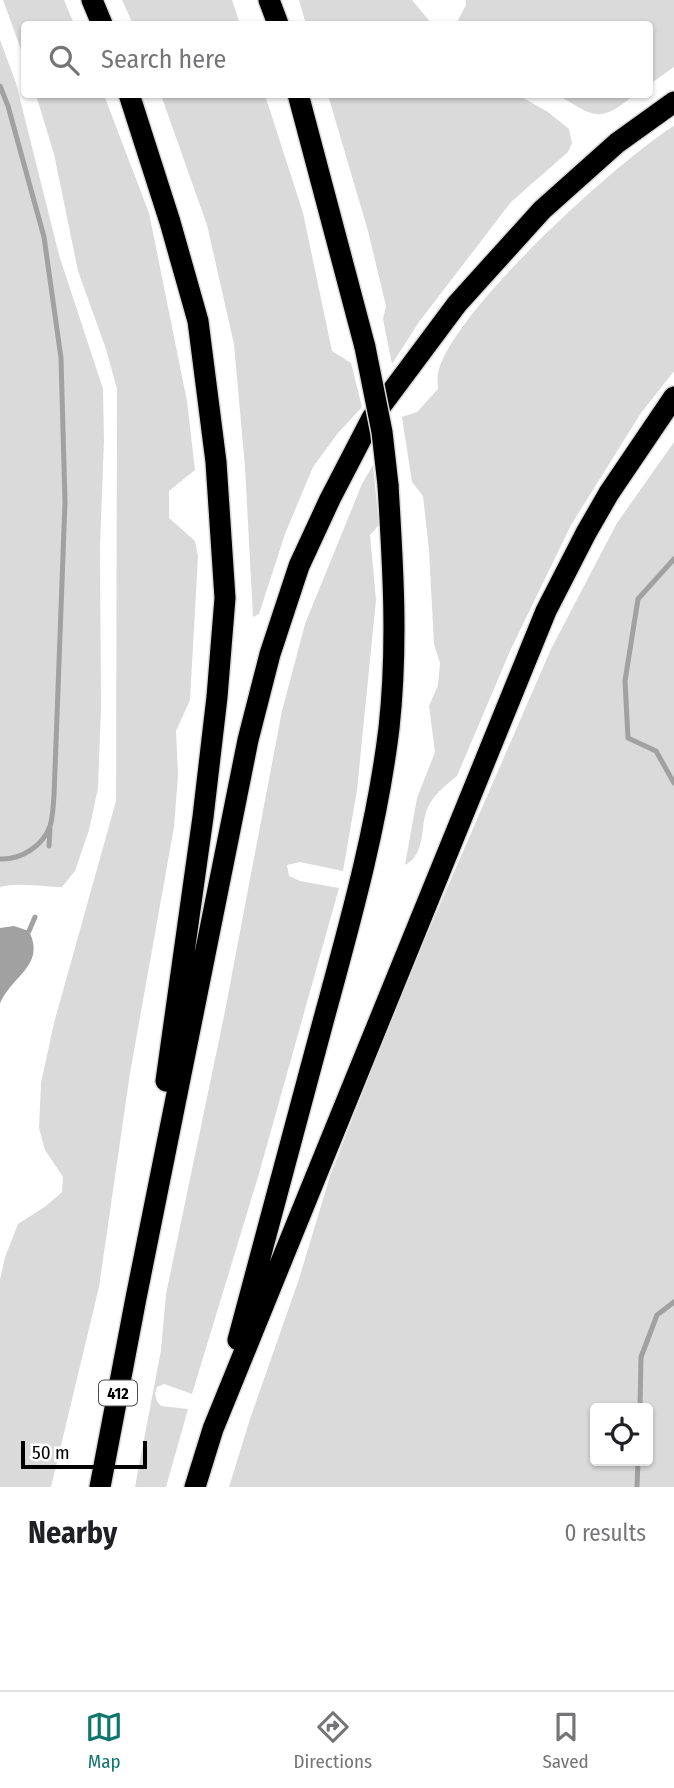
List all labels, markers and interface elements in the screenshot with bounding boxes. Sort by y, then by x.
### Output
search box [21,21,653,98]
icon: search [45,41,83,79]
text: Search here [101,44,226,75]
road number: 412 [99,1380,137,1406]
map controls [590,1403,653,1466]
button: locate [590,1403,653,1466]
scale bar [21,1438,147,1470]
text: 50 m [32,1441,70,1464]
text: Nearby [28,1515,117,1551]
text: 0 results [565,1519,646,1547]
tab: Map [85,1708,123,1773]
tab: Directions [293,1708,372,1773]
tab: Saved [542,1708,589,1773]

